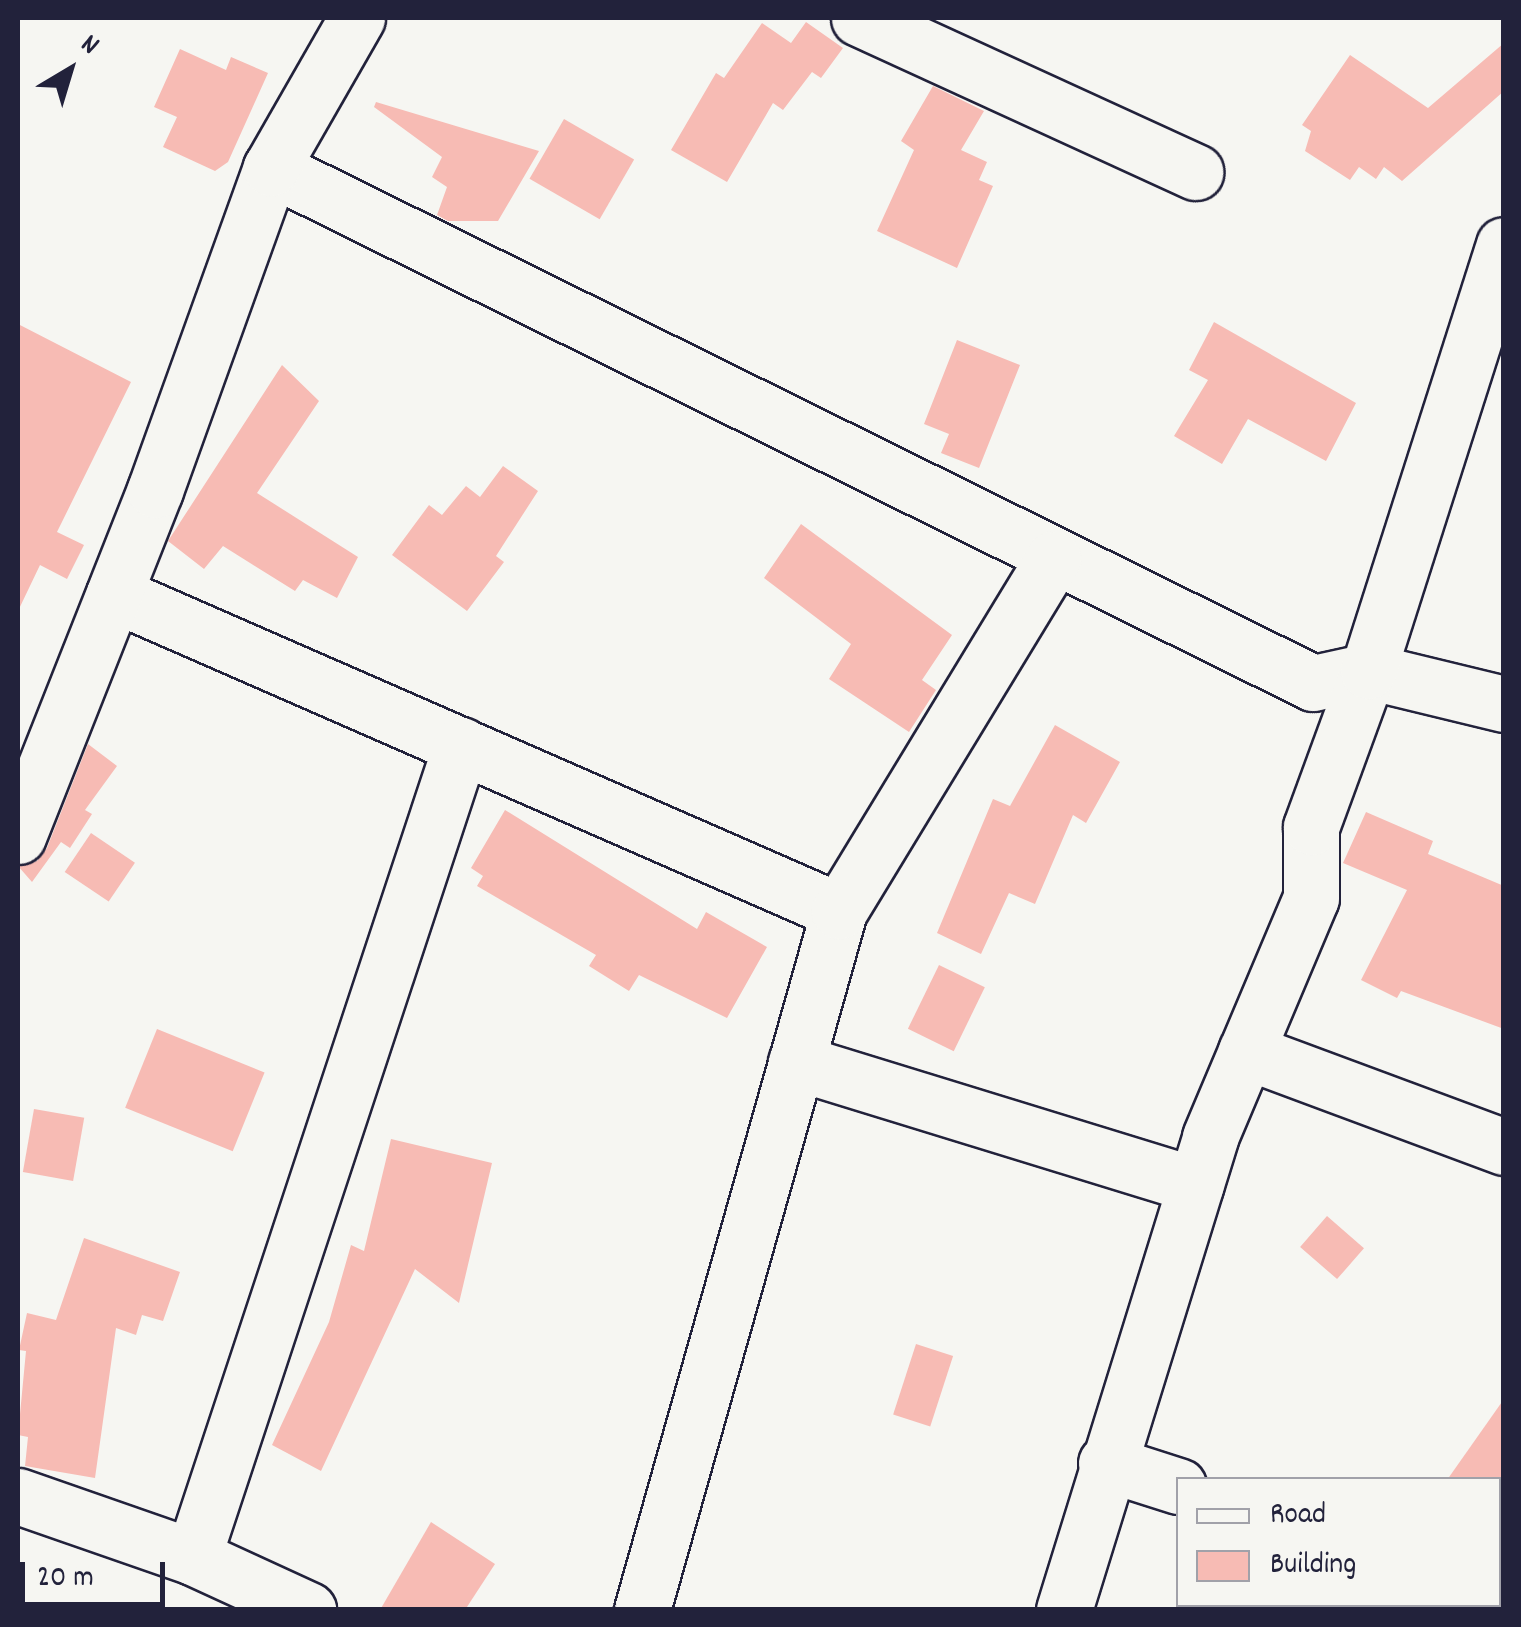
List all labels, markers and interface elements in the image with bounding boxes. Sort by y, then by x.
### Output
north arrow [20,20,120,120]
text: N [71,26,106,66]
legend [1176,1477,1501,1607]
text: Road [1270,1495,1326,1538]
scale bar [25,1542,170,1604]
text: Building [1270,1545,1356,1588]
text: 20 m [37,1558,94,1601]

